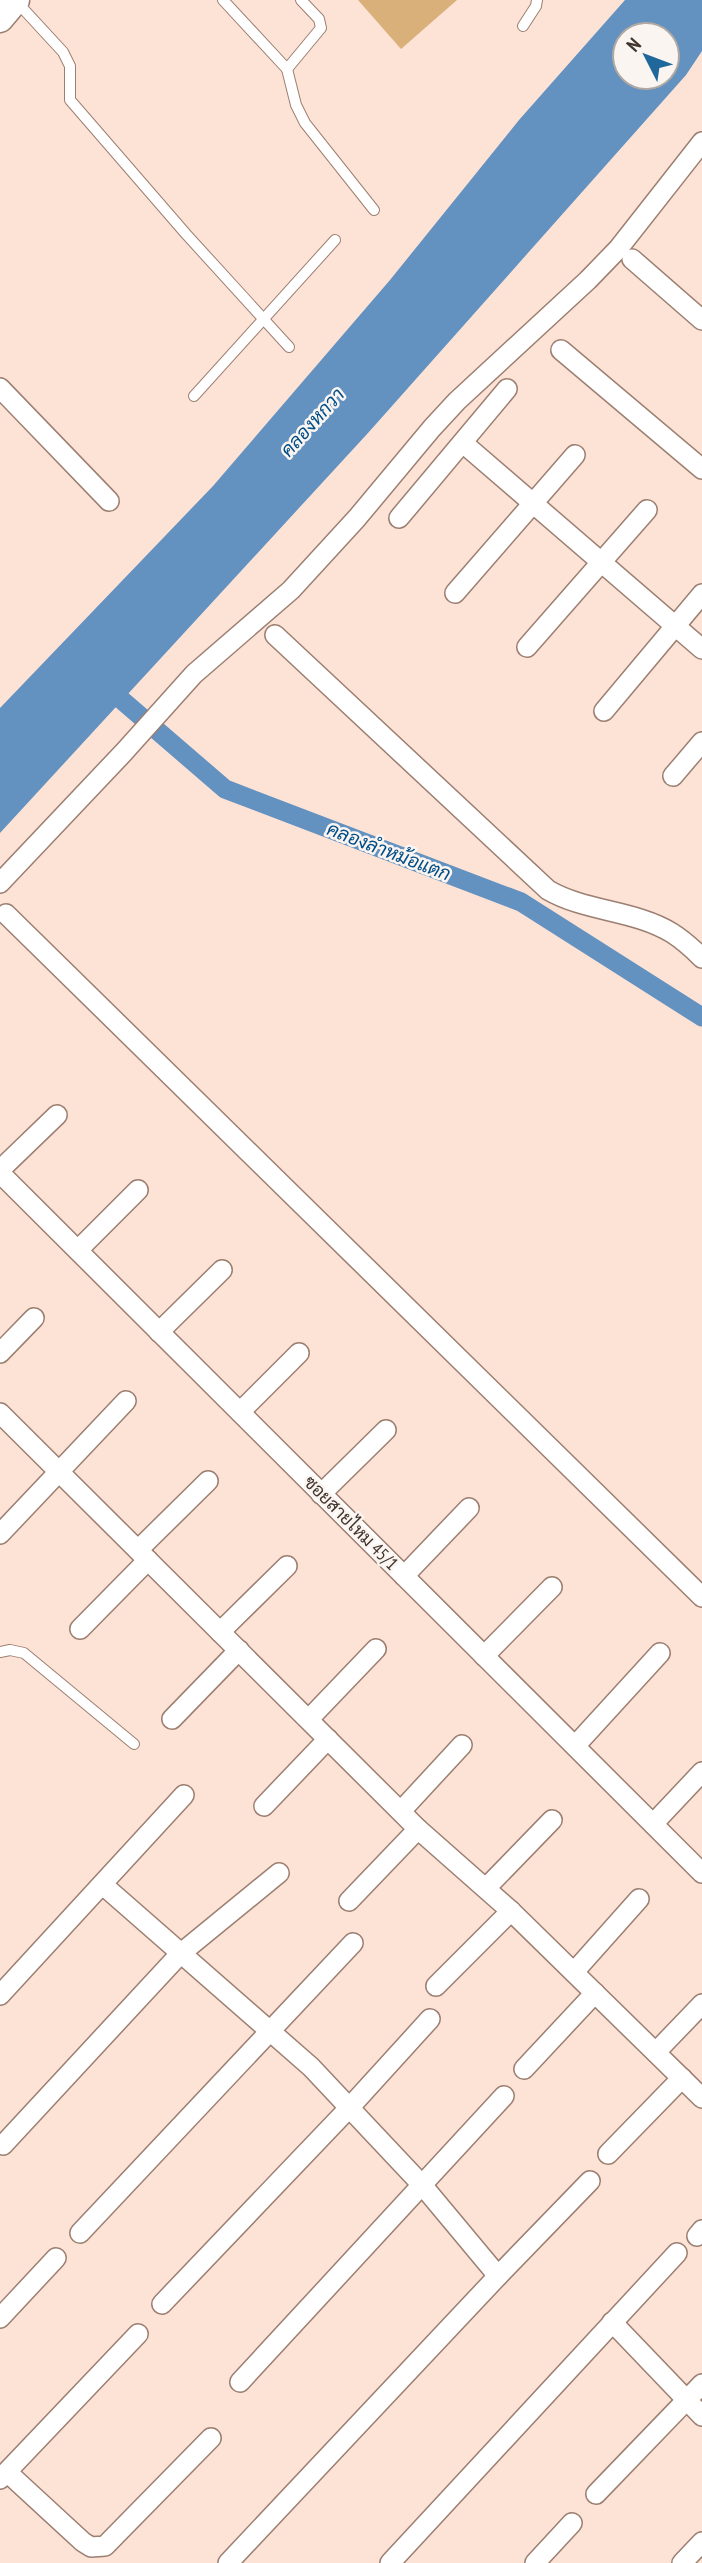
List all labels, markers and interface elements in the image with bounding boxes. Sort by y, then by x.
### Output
north arrow [611,21,681,91]
text: N [621,33,646,56]
water label: คลองหกวา [275,383,349,461]
water label: คลองลำหม้อแตก [324,816,454,886]
street label: ซอยสายไหม 45/1 [299,1470,404,1575]

